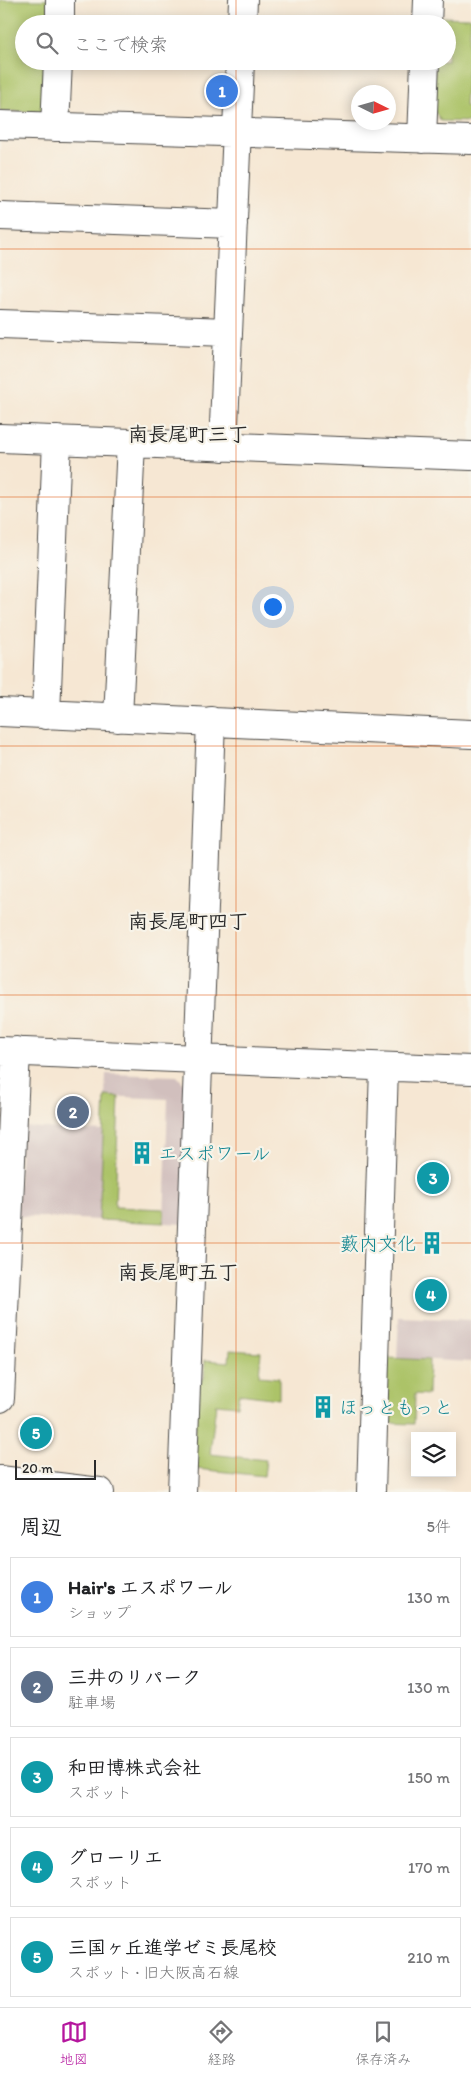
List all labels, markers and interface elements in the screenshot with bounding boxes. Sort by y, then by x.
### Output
search box [15,15,456,70]
icon: search [33,29,61,57]
text: ここで検索 [73,33,168,56]
pin: 1 [206,72,238,110]
north arrow [351,85,396,130]
district label: 南長尾町三丁 [128,422,248,446]
your location [260,594,286,620]
district label: 南長尾町四丁 [128,909,248,933]
pin: 2 [57,1093,89,1131]
building icon: エスポワール [129,1140,155,1166]
place label: エスポワール [158,1142,271,1165]
pin: 3 [417,1159,449,1197]
building icon: 藪内文化 [419,1230,445,1256]
place label: 藪内文化 [340,1232,416,1255]
district label: 南長尾町五丁 [118,1260,238,1284]
pin: 4 [415,1276,447,1314]
building icon: ほっともっと [310,1394,336,1420]
place label: ほっともっと [339,1396,453,1419]
pin: 5 [20,1414,52,1452]
map controls [411,1432,456,1477]
button: layers [411,1432,456,1477]
scale bar [15,1457,96,1480]
text: 20 m [22,1460,53,1477]
text: 周辺 [20,1514,62,1539]
text: 5件 [427,1517,451,1536]
text: Hair's エスポワール [68,1576,233,1599]
text: 1 [33,1588,41,1607]
text: 130 m [407,1588,450,1607]
text: ショップ [68,1603,131,1622]
text: 三井のリパーク [68,1666,201,1689]
text: 2 [33,1678,41,1697]
text: 130 m [407,1678,450,1697]
text: 駐車場 [68,1693,116,1712]
text: 和田博株式会社 [68,1756,201,1779]
text: 3 [33,1768,41,1787]
text: 150 m [407,1768,450,1787]
text: スポット [68,1783,132,1802]
text: グローリエ [68,1846,163,1869]
text: 4 [32,1858,42,1877]
text: 170 m [408,1858,450,1877]
text: スポット [68,1873,132,1892]
text: 三国ヶ丘進学ゼミ長尾校 [68,1936,277,1959]
text: 5 [33,1948,41,1967]
text: 210 m [407,1948,450,1967]
text: スポット · 旧大阪高石線 [68,1963,239,1982]
tab: 地図 [60,2018,88,2068]
tab: 経路 [207,2018,235,2068]
tab: 保存済み [355,2018,411,2068]

